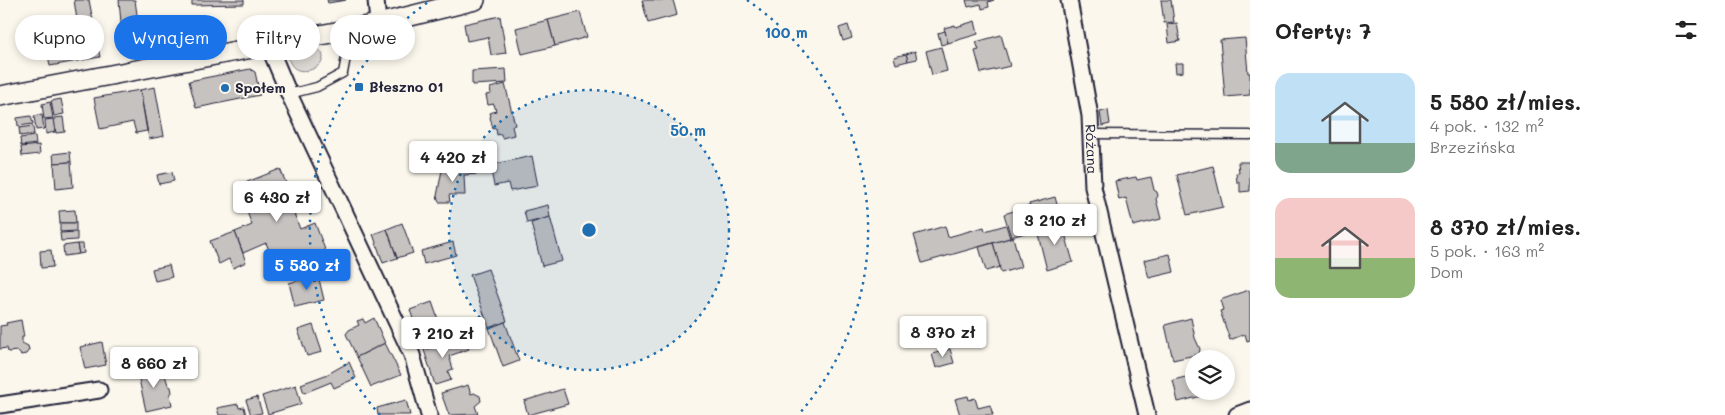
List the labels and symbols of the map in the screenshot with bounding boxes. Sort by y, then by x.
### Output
text: 100 m [764,22,808,42]
place label: Błeszno 01 [369,77,444,96]
place label: Społem [235,78,286,97]
marker: Błeszno 01 [353,81,365,93]
marker: Społem [219,82,231,94]
text: 50 m [670,120,706,140]
street label: Różana [1081,124,1102,175]
pin: 4 420 zł [401,140,505,183]
pin: 6 430 zł [225,180,329,223]
pin: 3 210 zł [1003,204,1107,246]
centre of rings [580,221,598,239]
pin: 5 580 zł [255,248,359,291]
pin: 7 210 zł [391,316,495,359]
pin: 8 370 zł [891,316,995,358]
pin: 8 660 zł [102,346,206,389]

